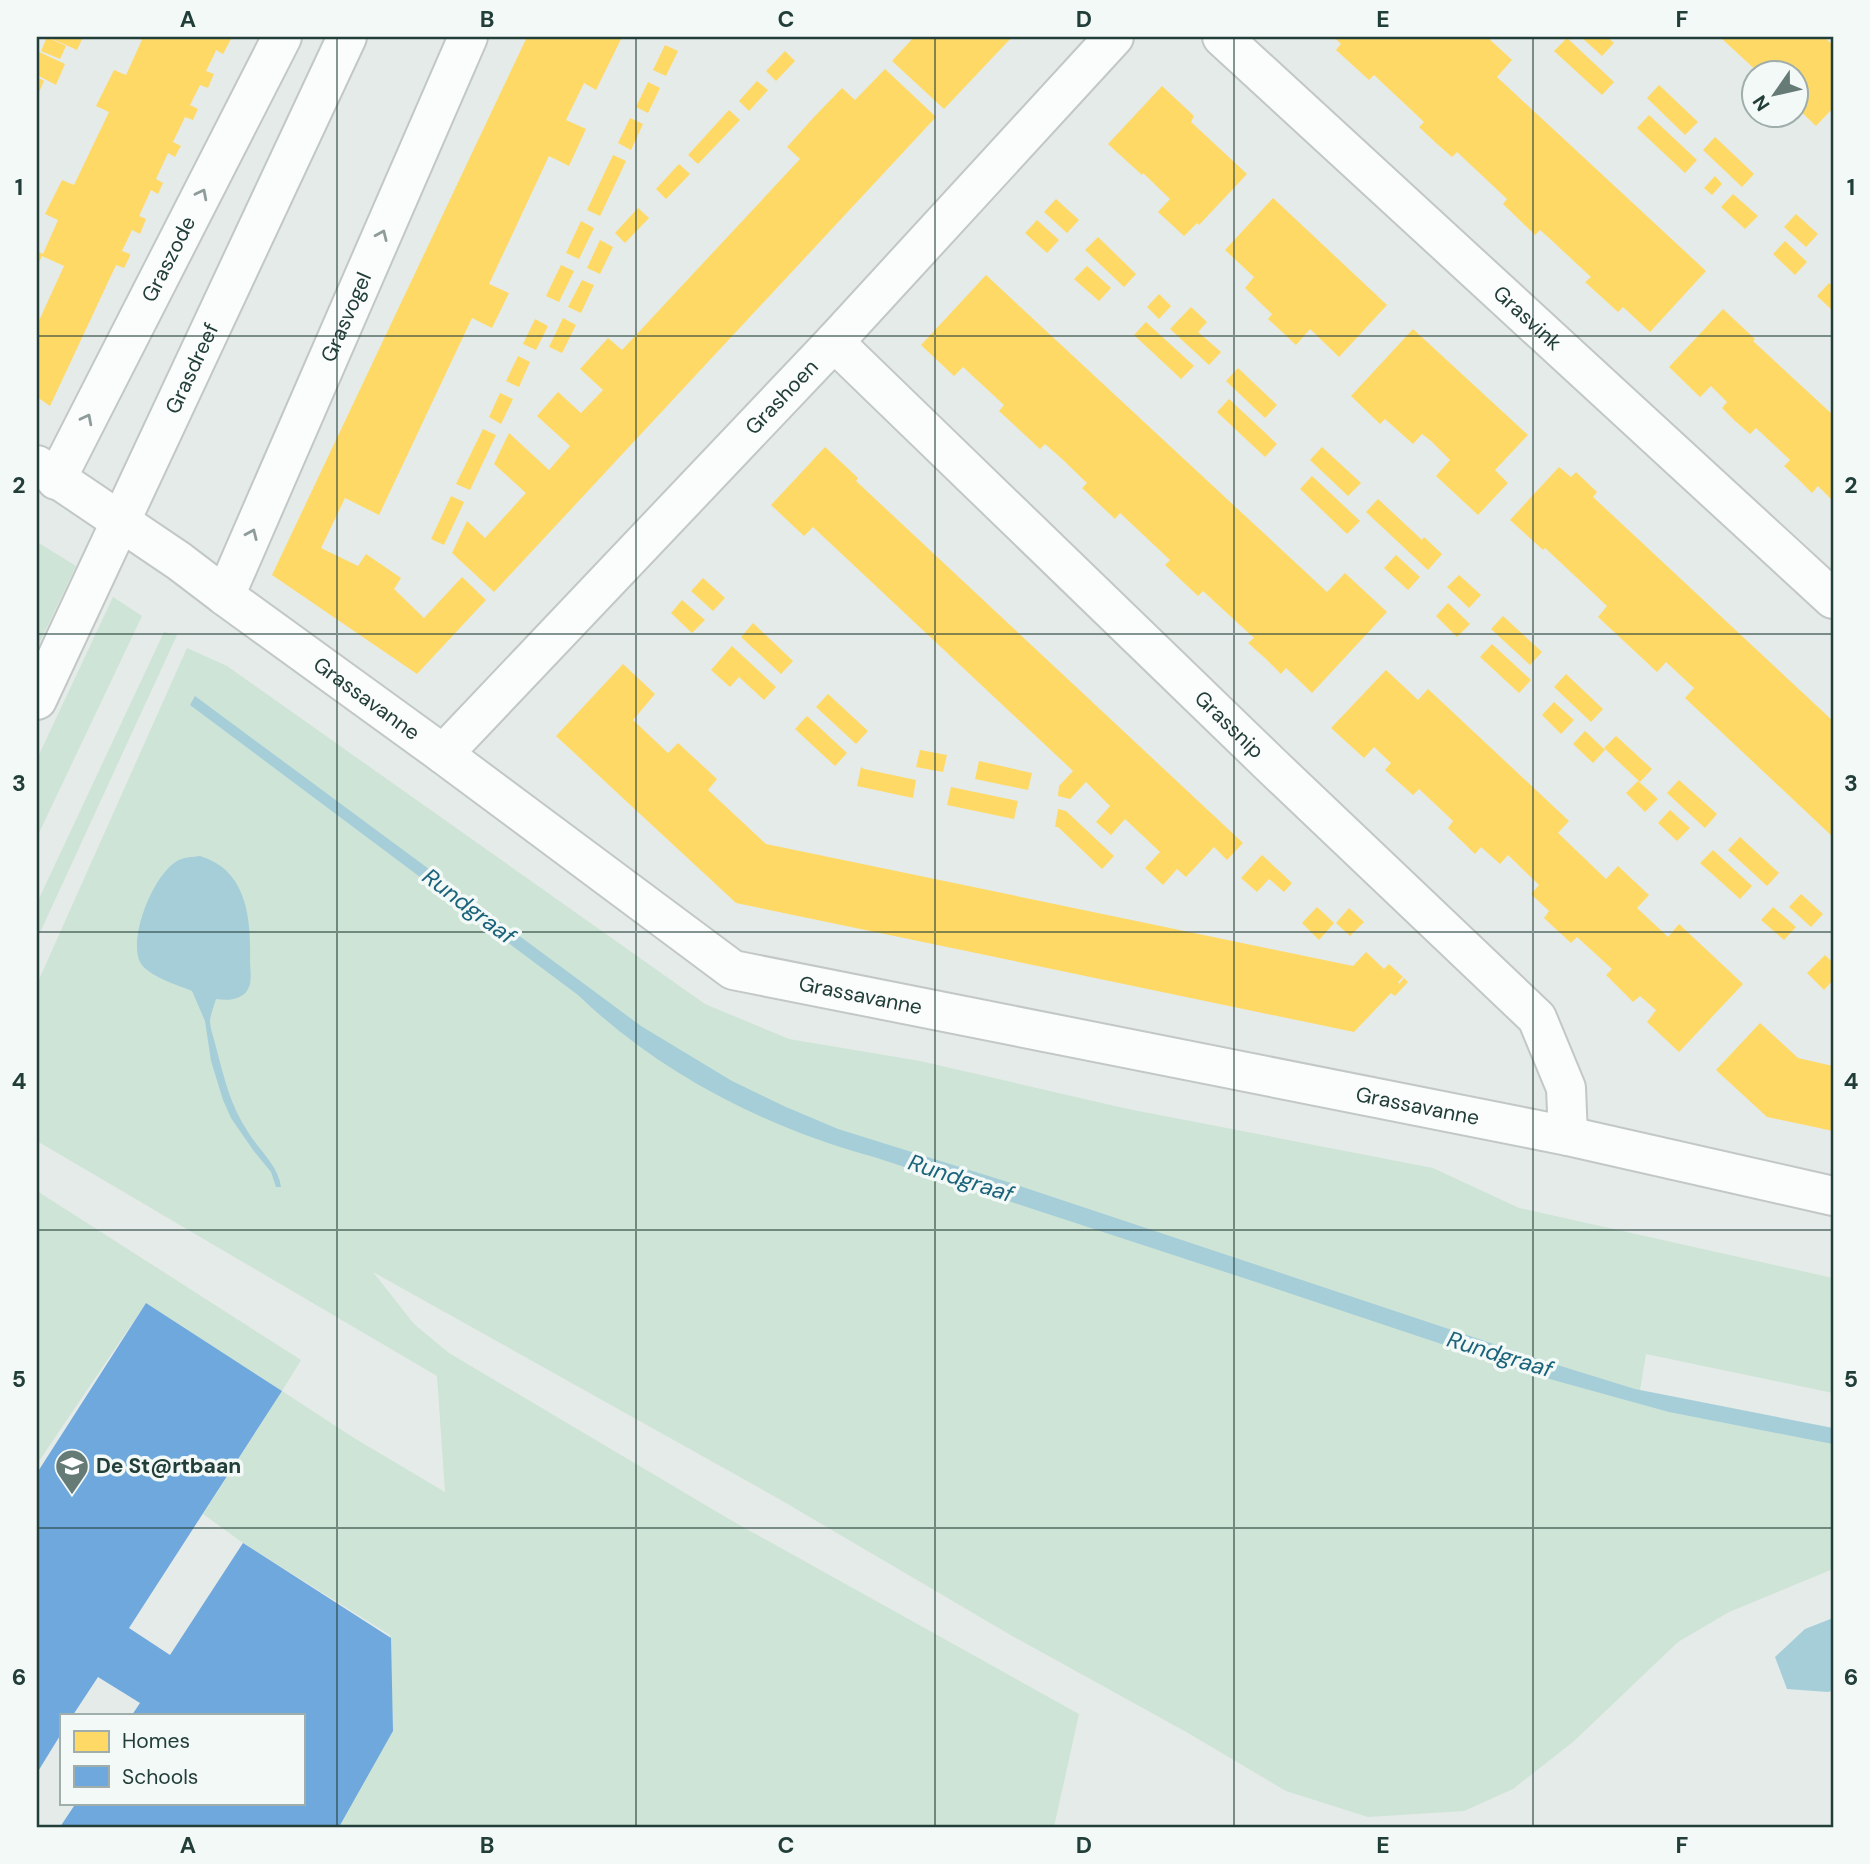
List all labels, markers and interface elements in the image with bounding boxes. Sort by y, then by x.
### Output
text: A [180,4,196,34]
text: B [480,4,494,34]
text: C [778,4,794,34]
text: D [1076,4,1092,34]
text: E [1376,4,1390,34]
text: F [1676,4,1689,34]
north arrow [1741,60,1811,130]
text: N [1747,90,1776,116]
text: 1 [15,172,23,202]
text: 1 [1847,172,1855,202]
one-way arrow [193,189,207,201]
street label: Graszode [135,211,202,307]
one-way arrow [374,230,388,242]
street label: Grasvogel [314,268,378,367]
street label: Grasvink [1487,279,1568,357]
street label: Grasdreef [159,318,225,418]
street label: Grashoen [739,353,824,441]
one-way arrow [79,414,93,426]
text: 2 [12,470,26,500]
text: 2 [1844,470,1858,500]
one-way arrow [244,528,258,541]
street label: Grassavanne [308,650,426,747]
street label: Grassnip [1188,684,1270,765]
text: 3 [12,768,26,798]
text: 3 [1844,768,1858,798]
water label: Rundgraaf [416,861,522,951]
street label: Grassavanne [796,969,925,1021]
text: 4 [12,1066,27,1096]
text: 4 [1844,1066,1859,1096]
street label: Grassavanne [1353,1080,1482,1132]
water label: Rundgraaf [905,1147,1019,1209]
water label: Rundgraaf [1444,1324,1558,1385]
text: 5 [12,1364,26,1394]
text: 5 [1844,1364,1858,1394]
school or university icon: De St@rtbaan [53,1447,91,1496]
place label: De St@rtbaan [96,1452,241,1480]
text: 6 [12,1662,26,1692]
text: 6 [1844,1662,1858,1692]
legend [60,1714,304,1804]
text: Homes [122,1727,190,1755]
text: Schools [122,1763,198,1791]
text: A [180,1830,196,1860]
text: B [480,1830,494,1860]
text: C [778,1830,794,1860]
text: D [1076,1830,1092,1860]
text: E [1376,1830,1390,1860]
text: F [1676,1830,1689,1860]

